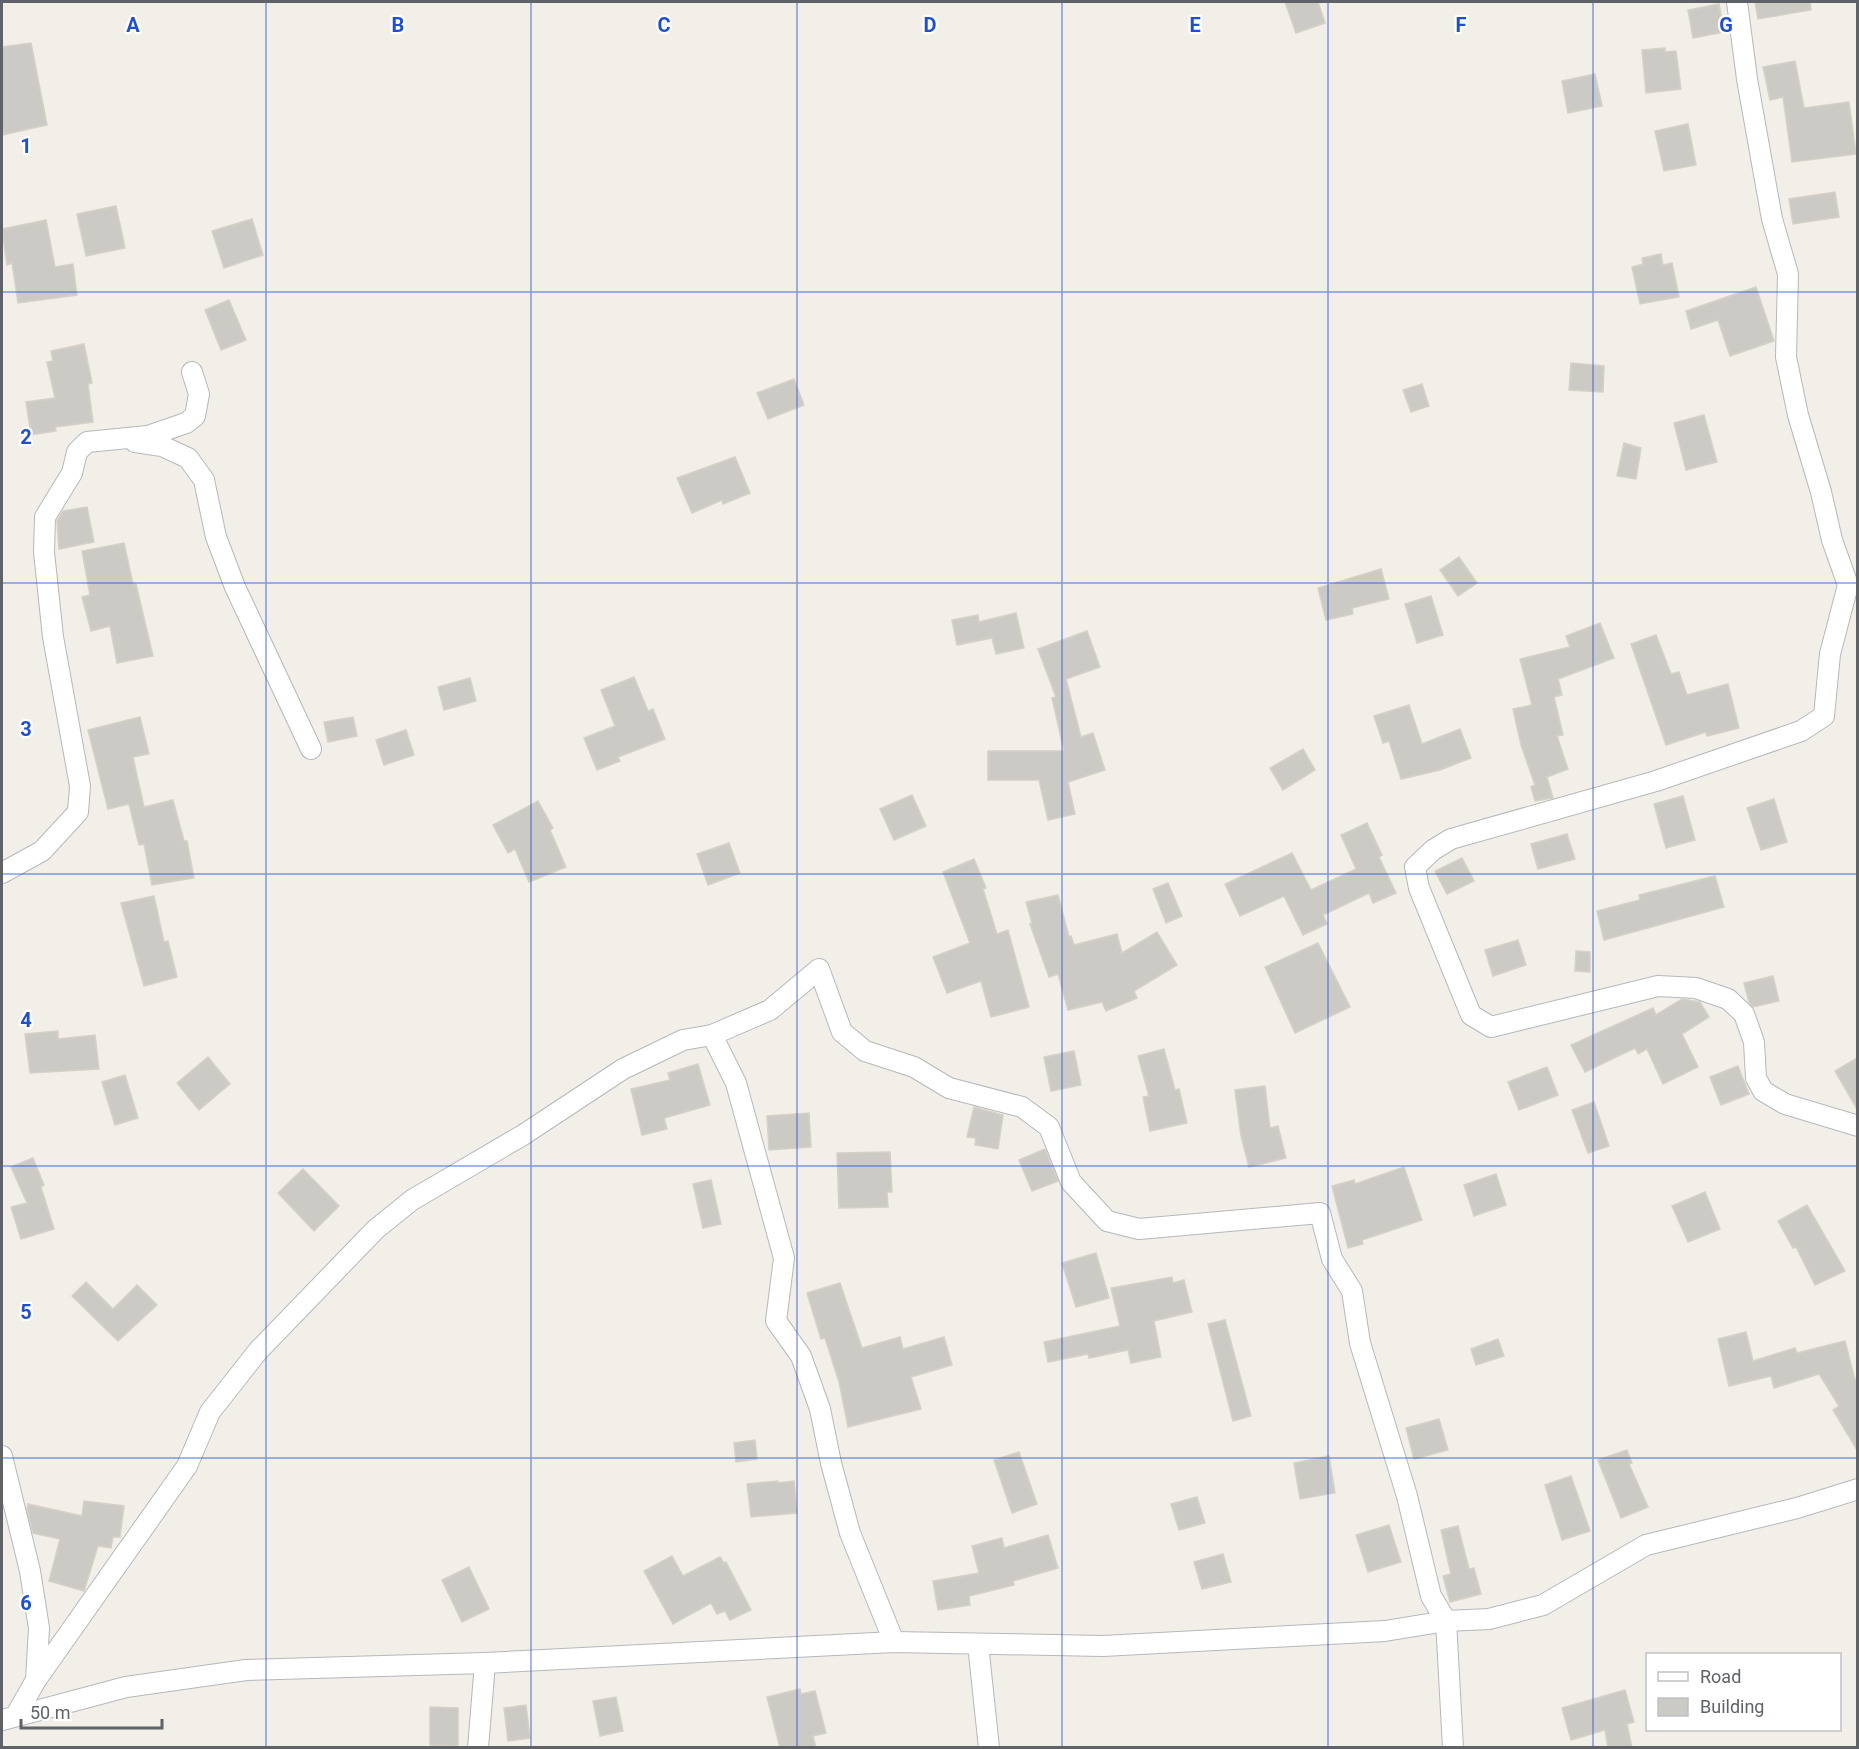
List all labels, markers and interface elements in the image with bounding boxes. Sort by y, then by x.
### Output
text: A [126,13,140,37]
text: B [392,13,404,37]
text: C [657,13,671,37]
text: D [924,13,937,37]
text: E [1189,13,1201,37]
text: F [1456,13,1467,37]
text: G [1719,13,1733,37]
text: 1 [20,134,32,158]
text: 2 [20,425,32,449]
text: 3 [20,717,32,741]
text: 4 [20,1008,32,1032]
text: 5 [20,1300,32,1324]
text: 6 [20,1591,32,1615]
legend [1646,1653,1841,1731]
text: Road [1700,1666,1741,1687]
scale bar [21,1692,162,1730]
text: Building [1700,1696,1764,1717]
text: 50 m [30,1702,70,1723]

